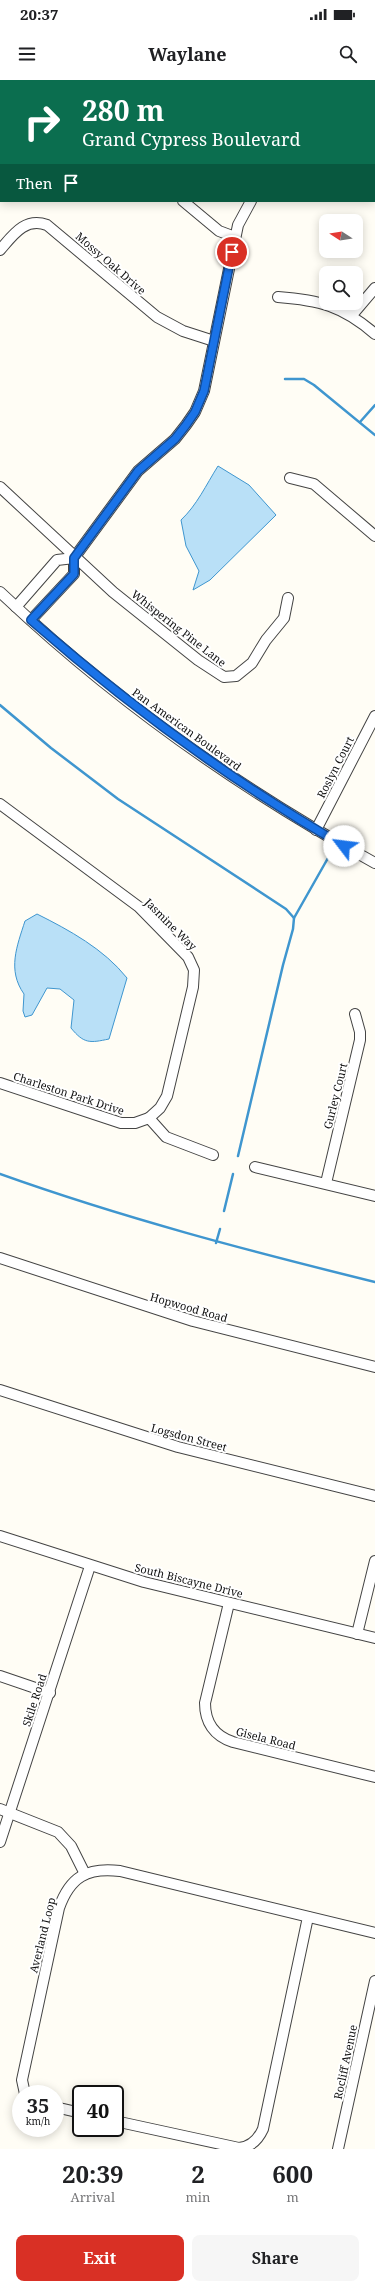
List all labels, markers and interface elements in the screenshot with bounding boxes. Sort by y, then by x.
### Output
text: 20:37 [20,4,58,24]
text: Waylane [148,42,227,66]
icon: menu [16,43,38,65]
icon: search [337,43,359,65]
text: 280 m [82,91,164,129]
icon: right [16,96,68,148]
text: Grand Cypress Boulevard [82,127,301,151]
icon: arrive [60,172,82,194]
text: Then [16,173,52,193]
north arrow [319,214,363,258]
map controls [319,214,363,310]
street label: Mossy Oak Drive [73,228,149,298]
pin [215,235,249,269]
icon: arrive [221,241,243,263]
button: search [319,266,363,310]
street label: Whispering Pine Lane [129,586,229,670]
street label: Pan American Boulevard [129,684,245,774]
street label: Roslyn Court [313,734,357,800]
position arrow [323,825,365,867]
street label: Jasmine Way [141,894,201,954]
street label: Gurley Court [320,1061,350,1131]
street label: Charleston Park Drive [12,1068,126,1118]
street label: Hopwood Road [148,1289,230,1325]
street label: Logsdon Street [149,1420,229,1454]
street label: South Biscayne Drive [133,1559,245,1601]
street label: Skile Road [18,1671,50,1728]
street label: Gisela Road [234,1723,298,1753]
street label: Averland Loop [25,1896,59,1974]
street label: Rocliff Avenue [330,2023,360,2101]
speed limit sign: 40 [72,2085,124,2137]
text: 35 [27,2092,49,2119]
text: km/h [26,2114,50,2128]
text: 20:39 [62,2157,124,2190]
text: 2 [191,2157,205,2190]
text: 600 [272,2157,313,2190]
text: Arrival [71,2188,115,2206]
text: min [185,2188,210,2206]
text: m [286,2188,299,2206]
button: Exit [16,2235,184,2281]
button: Share [192,2235,359,2281]

